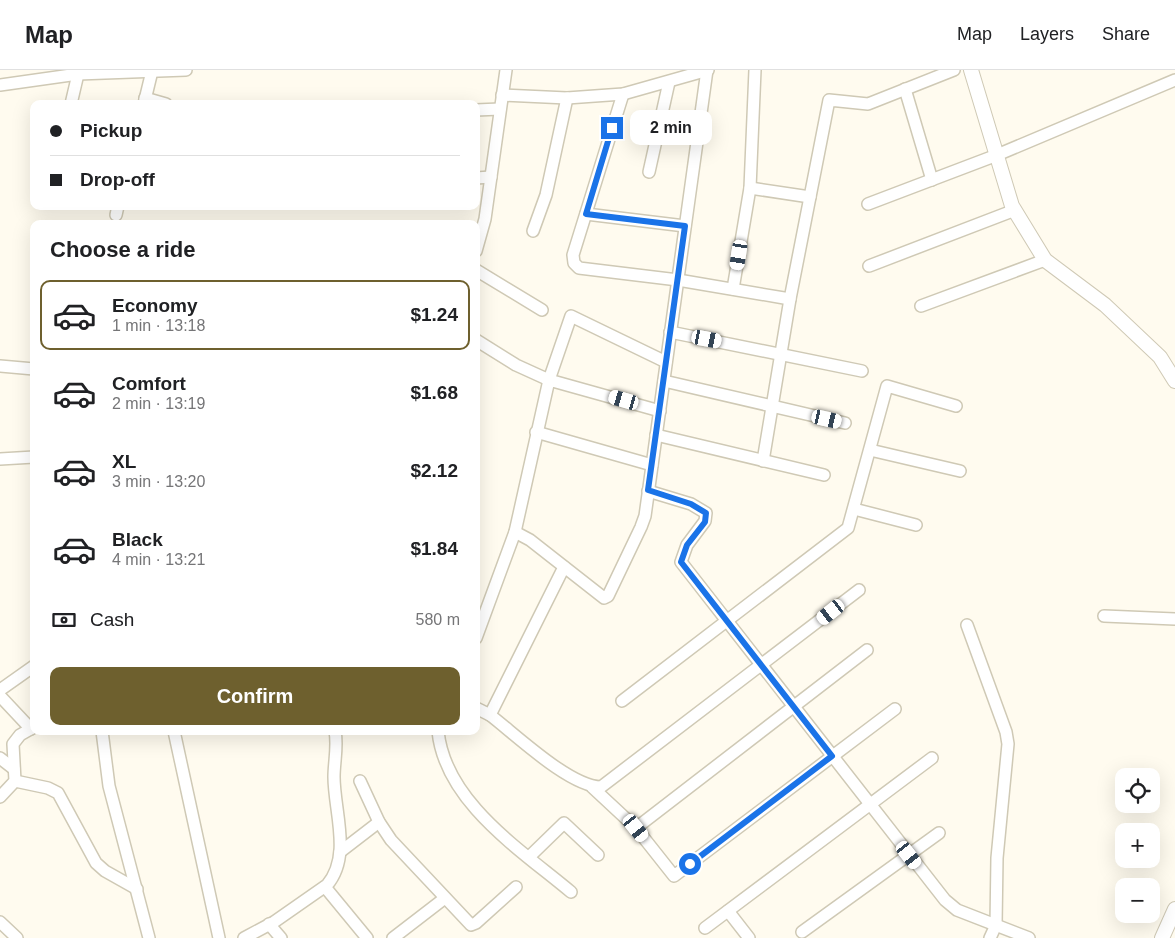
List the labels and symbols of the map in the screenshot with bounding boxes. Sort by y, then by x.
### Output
callout: 2 min [630,110,712,146]
route end [601,117,623,139]
car [729,239,748,271]
car [690,329,723,349]
car [607,389,640,411]
car [810,408,843,430]
car [814,597,847,627]
car [620,812,651,844]
car [893,839,924,871]
route start [679,853,701,875]

